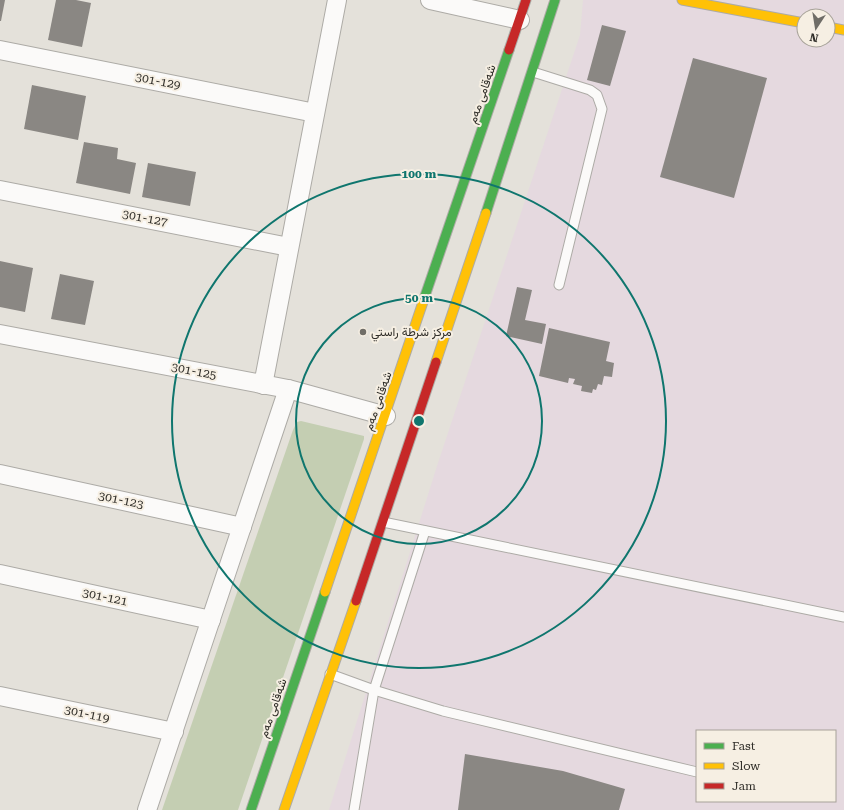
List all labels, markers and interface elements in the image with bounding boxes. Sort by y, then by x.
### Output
north arrow [796,8,836,48]
text: N [808,30,820,45]
street label: شەقامی مەم [465,63,500,126]
street label: 301-129 [134,70,182,92]
text: 100 m [402,167,437,181]
street label: 301-127 [121,207,169,229]
text: 50 m [405,291,433,305]
place label: مركز شرطة راستي [371,325,452,342]
marker: مركز شرطة راستي [358,327,368,337]
street label: 301-125 [170,360,218,382]
street label: شەقامی مەم [361,370,396,433]
centre of rings [412,414,426,428]
street label: 301-123 [97,488,145,512]
street label: 301-121 [81,585,129,609]
street label: شەقامی مەم [256,677,291,740]
street label: 301-119 [63,702,111,726]
legend [696,730,836,802]
text: Fast [732,739,756,753]
text: Slow [732,759,760,773]
text: Jam [732,779,756,793]

